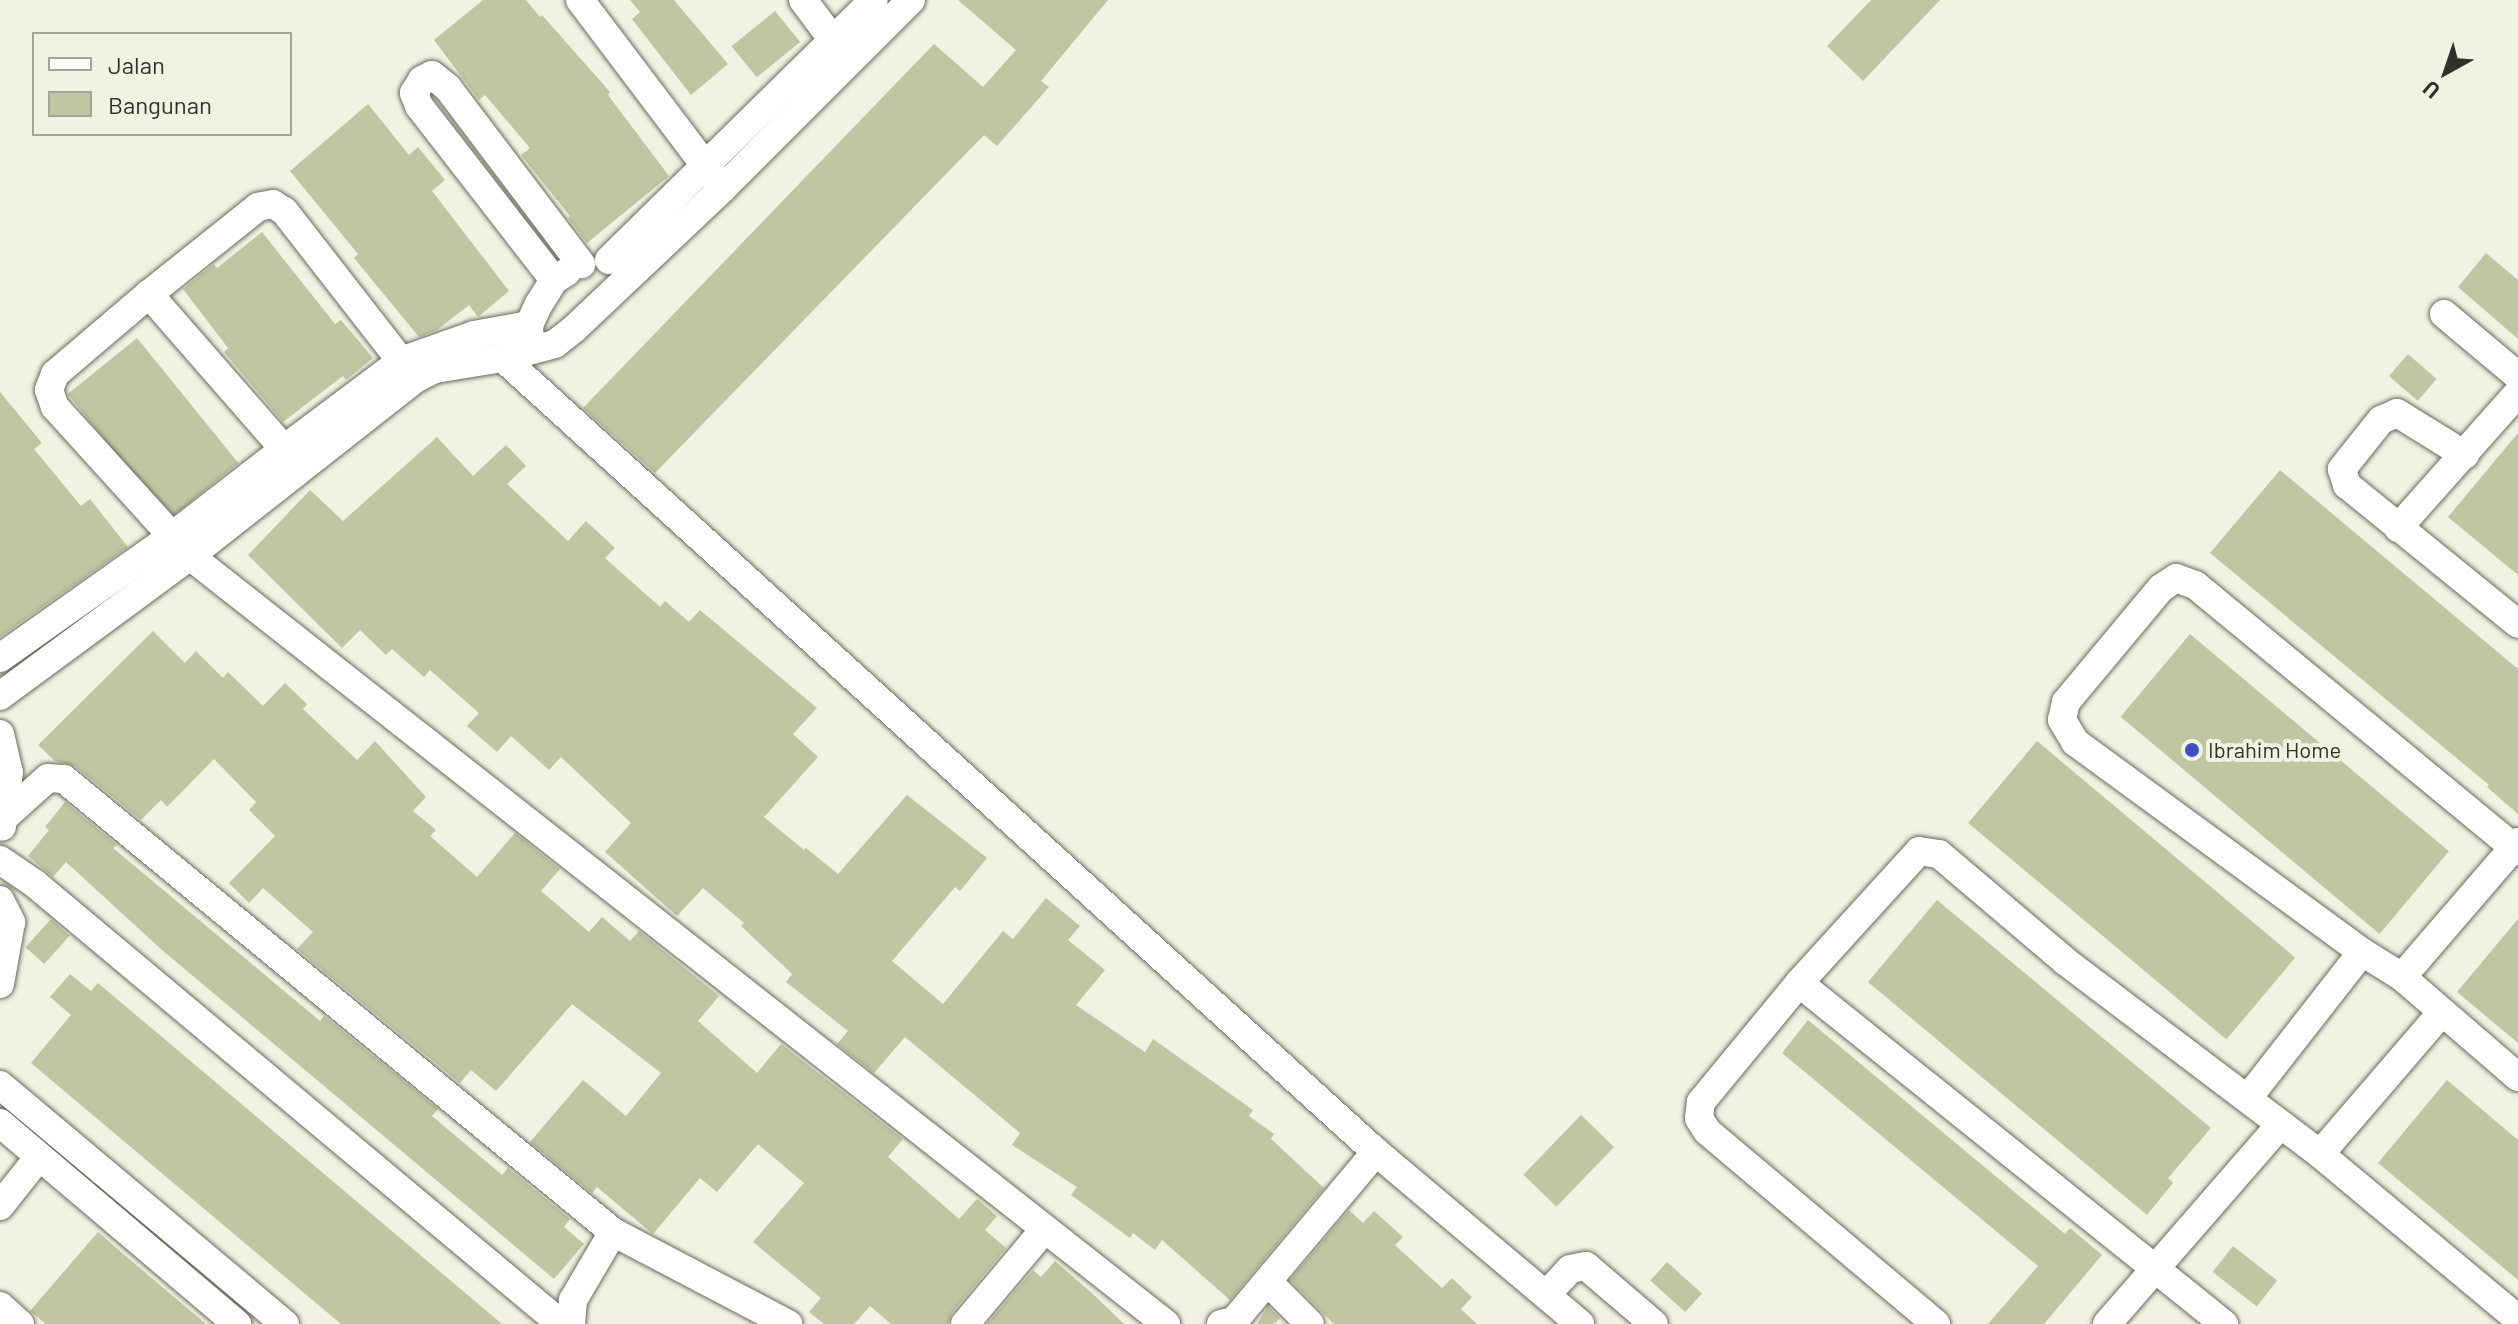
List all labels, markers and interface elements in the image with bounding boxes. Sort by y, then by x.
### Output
legend [32,32,292,136]
north arrow [2406,32,2486,112]
text: Jalan [108,50,165,79]
text: U [2417,76,2444,105]
text: Bangunan [108,90,212,119]
place label: Ibrahim Home [2208,737,2341,763]
marker: Ibrahim Home [2183,741,2201,759]

